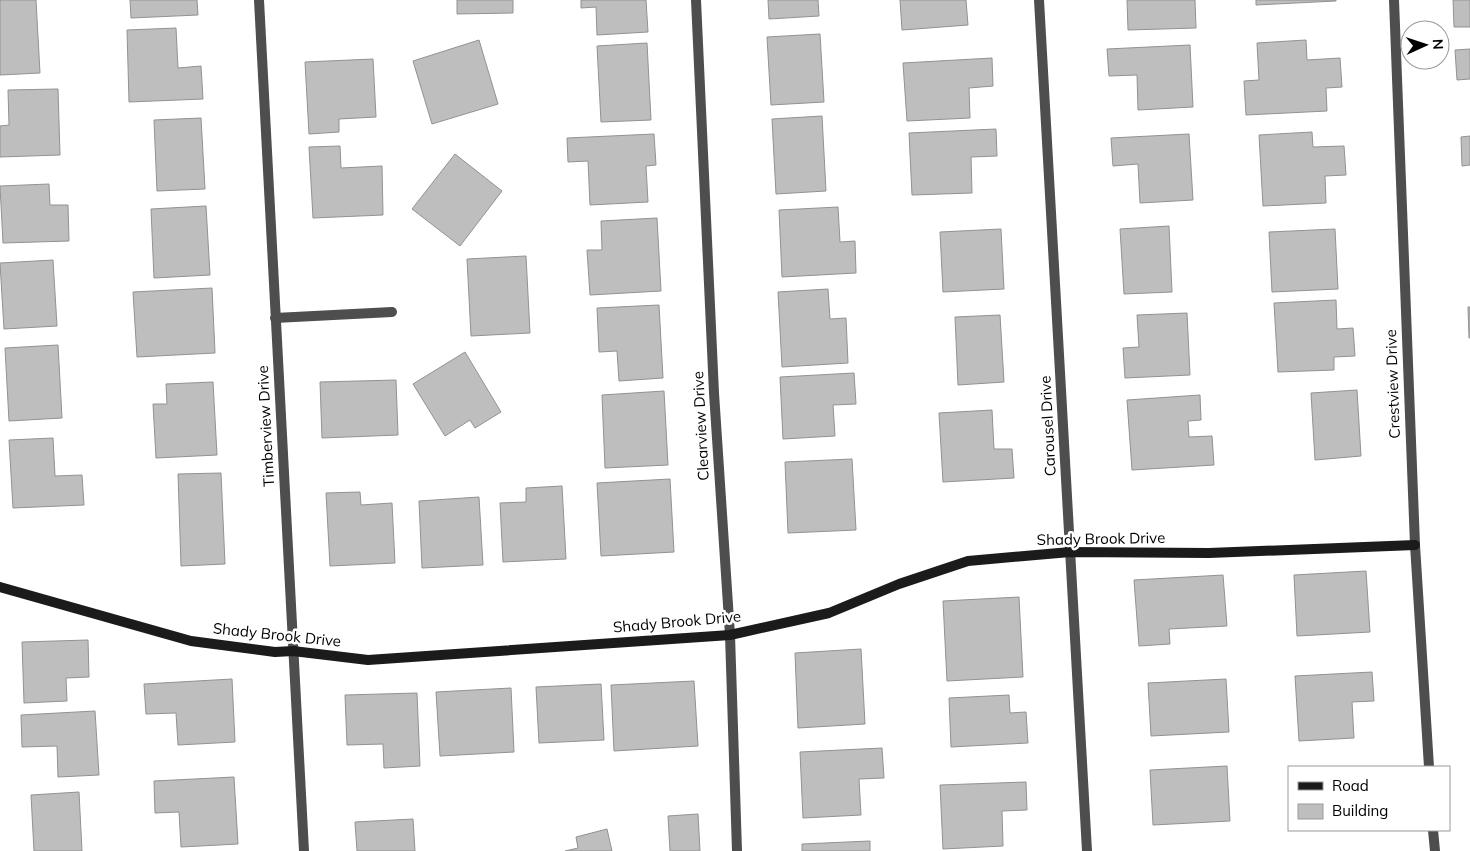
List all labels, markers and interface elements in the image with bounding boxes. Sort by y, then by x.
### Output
north arrow [1400,20,1450,70]
text: N [1429,39,1447,50]
street label: Crestview Drive [1381,329,1404,439]
street label: Timberview Drive [253,365,278,487]
street label: Clearview Drive [688,371,713,481]
street label: Carousel Drive [1035,375,1060,477]
street label: Shady Brook Drive [1037,528,1165,549]
street label: Shady Brook Drive [612,606,742,637]
street label: Shady Brook Drive [212,618,342,651]
legend [1288,766,1450,831]
text: Road [1332,776,1369,795]
text: Building [1332,801,1388,820]

